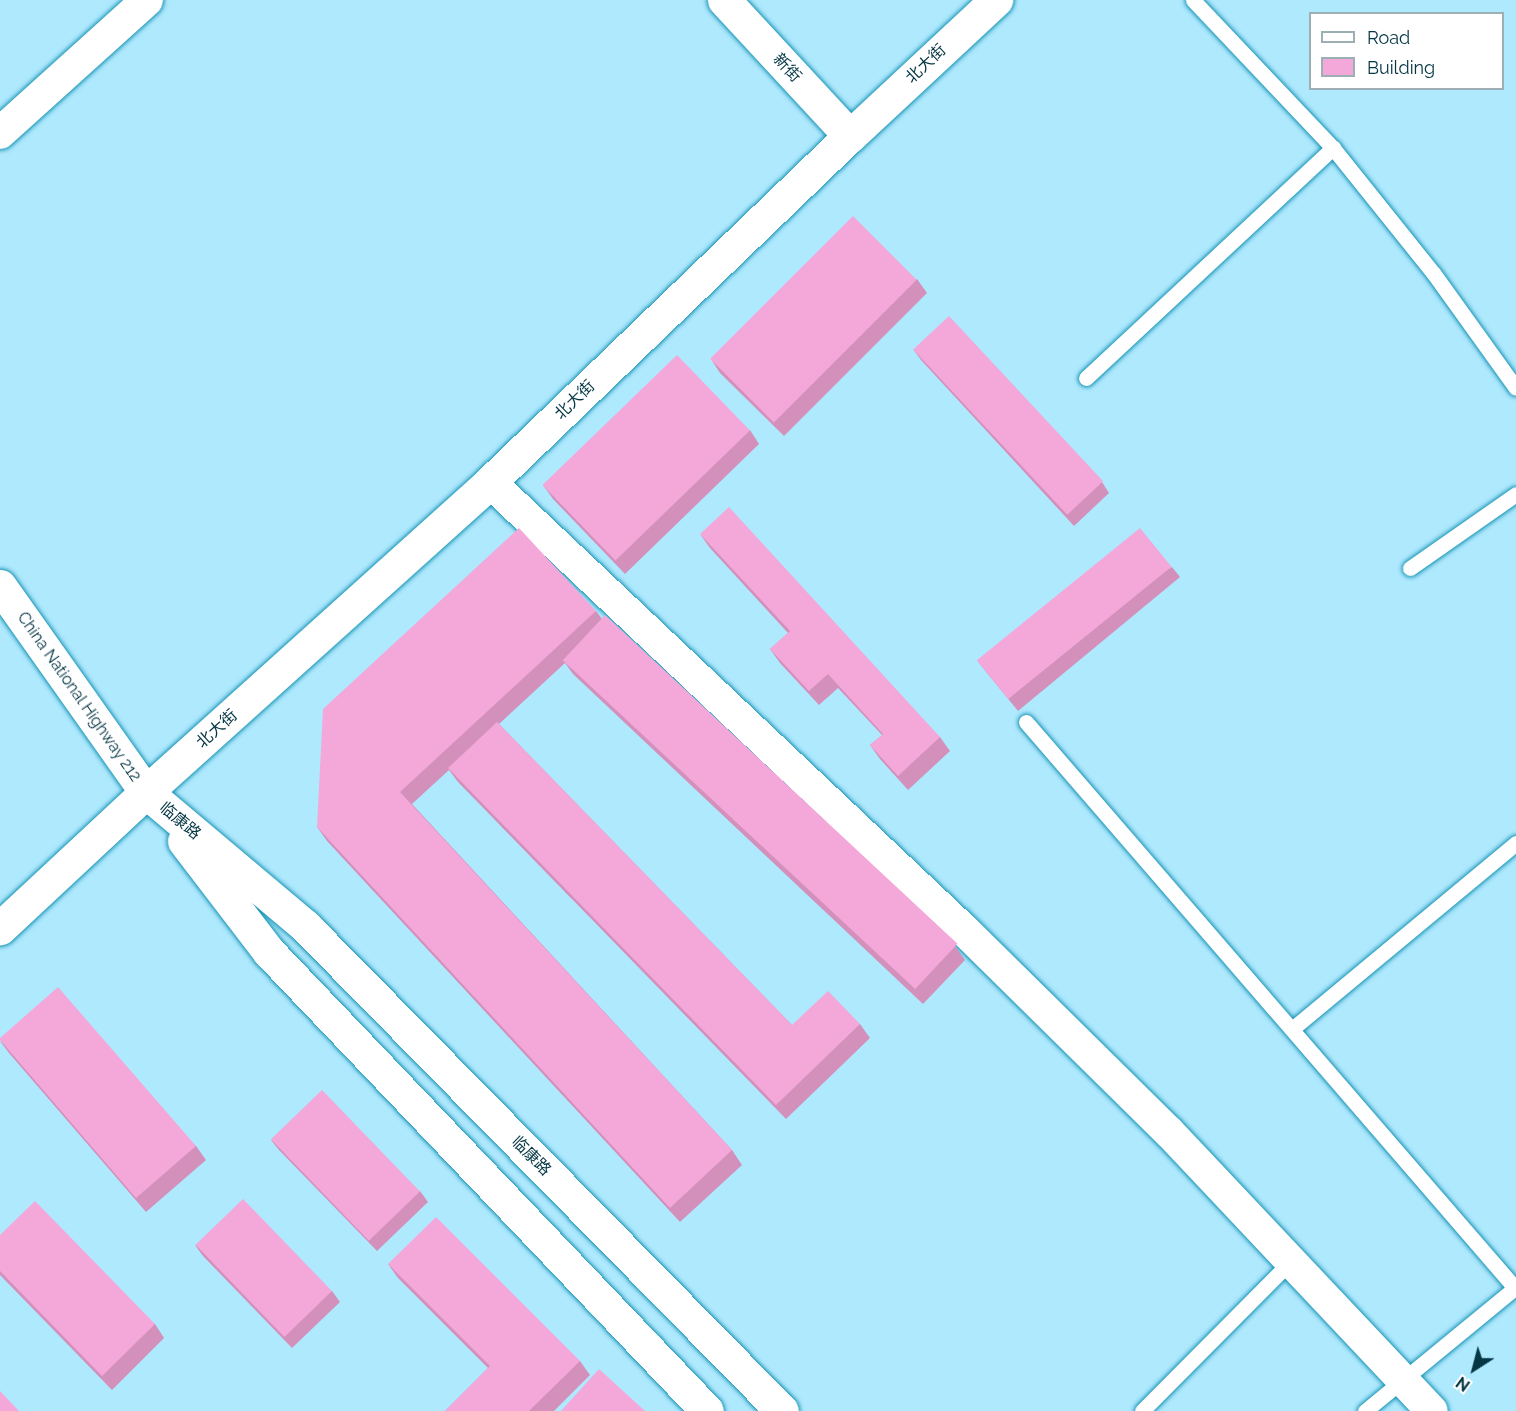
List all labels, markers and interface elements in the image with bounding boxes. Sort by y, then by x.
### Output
legend [1309,12,1504,90]
text: Road [1367,27,1410,48]
street label: 北大街 [902,41,950,87]
street label: 新街 [769,50,805,86]
text: Building [1367,57,1435,78]
street label: 北大街 [551,376,599,424]
street label: China National Highway 212 [13,608,145,786]
street label: 北大街 [193,706,241,752]
street label: 临康路 [155,798,205,844]
street label: 临康路 [507,1132,555,1180]
north arrow [1444,1339,1504,1399]
text: N [1453,1373,1474,1395]

